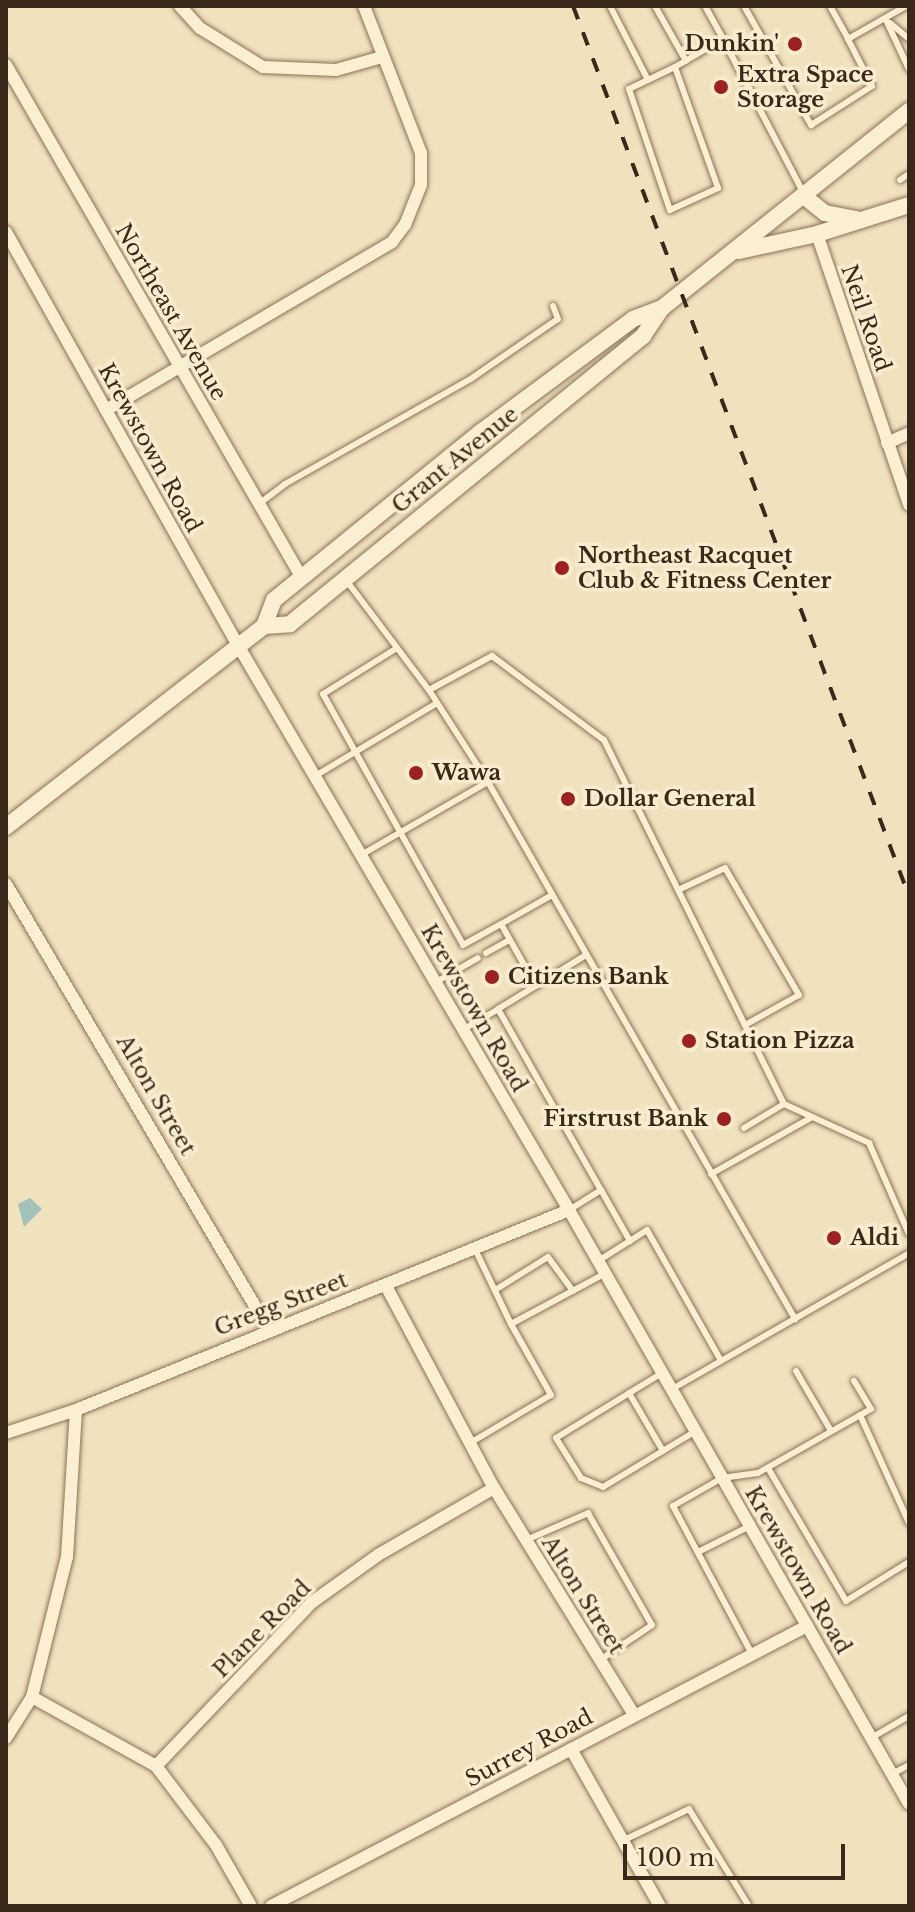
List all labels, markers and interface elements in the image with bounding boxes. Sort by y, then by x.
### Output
place label: Dunkin' [685,31,779,57]
marker: Dunkin' [786,35,804,53]
place label: Extra Space Storage [737,61,874,112]
marker: Extra Space Storage [712,78,730,96]
street label: Northeast Avenue [109,219,233,405]
street label: Neil Road [835,261,897,375]
street label: Krewstown Road [93,359,207,537]
street label: Grant Avenue [386,401,524,519]
place label: Northeast Racquet Club & Fitness Center [578,542,832,594]
marker: Northeast Racquet Club & Fitness Center [553,559,571,577]
place label: Wawa [432,760,501,786]
marker: Wawa [407,764,425,782]
place label: Dollar General [584,786,756,812]
marker: Dollar General [559,790,577,808]
street label: Krewstown Road [415,919,533,1097]
place label: Citizens Bank [508,964,669,990]
marker: Citizens Bank [483,968,501,986]
place label: Station Pizza [705,1028,855,1054]
street label: Alton Street [111,1030,201,1160]
marker: Station Pizza [680,1032,698,1050]
place label: Firstrust Bank [543,1106,708,1132]
marker: Firstrust Bank [715,1110,733,1128]
place label: Aldi [850,1225,899,1251]
marker: Aldi [825,1229,843,1247]
street label: Gregg Street [211,1266,351,1342]
street label: Krewstown Road [739,1481,857,1659]
street label: Alton Street [536,1531,630,1659]
street label: Plane Road [208,1575,316,1683]
street label: Surrey Road [461,1703,597,1793]
scale bar [627,1828,849,1878]
text: 100 m [637,1843,715,1872]

